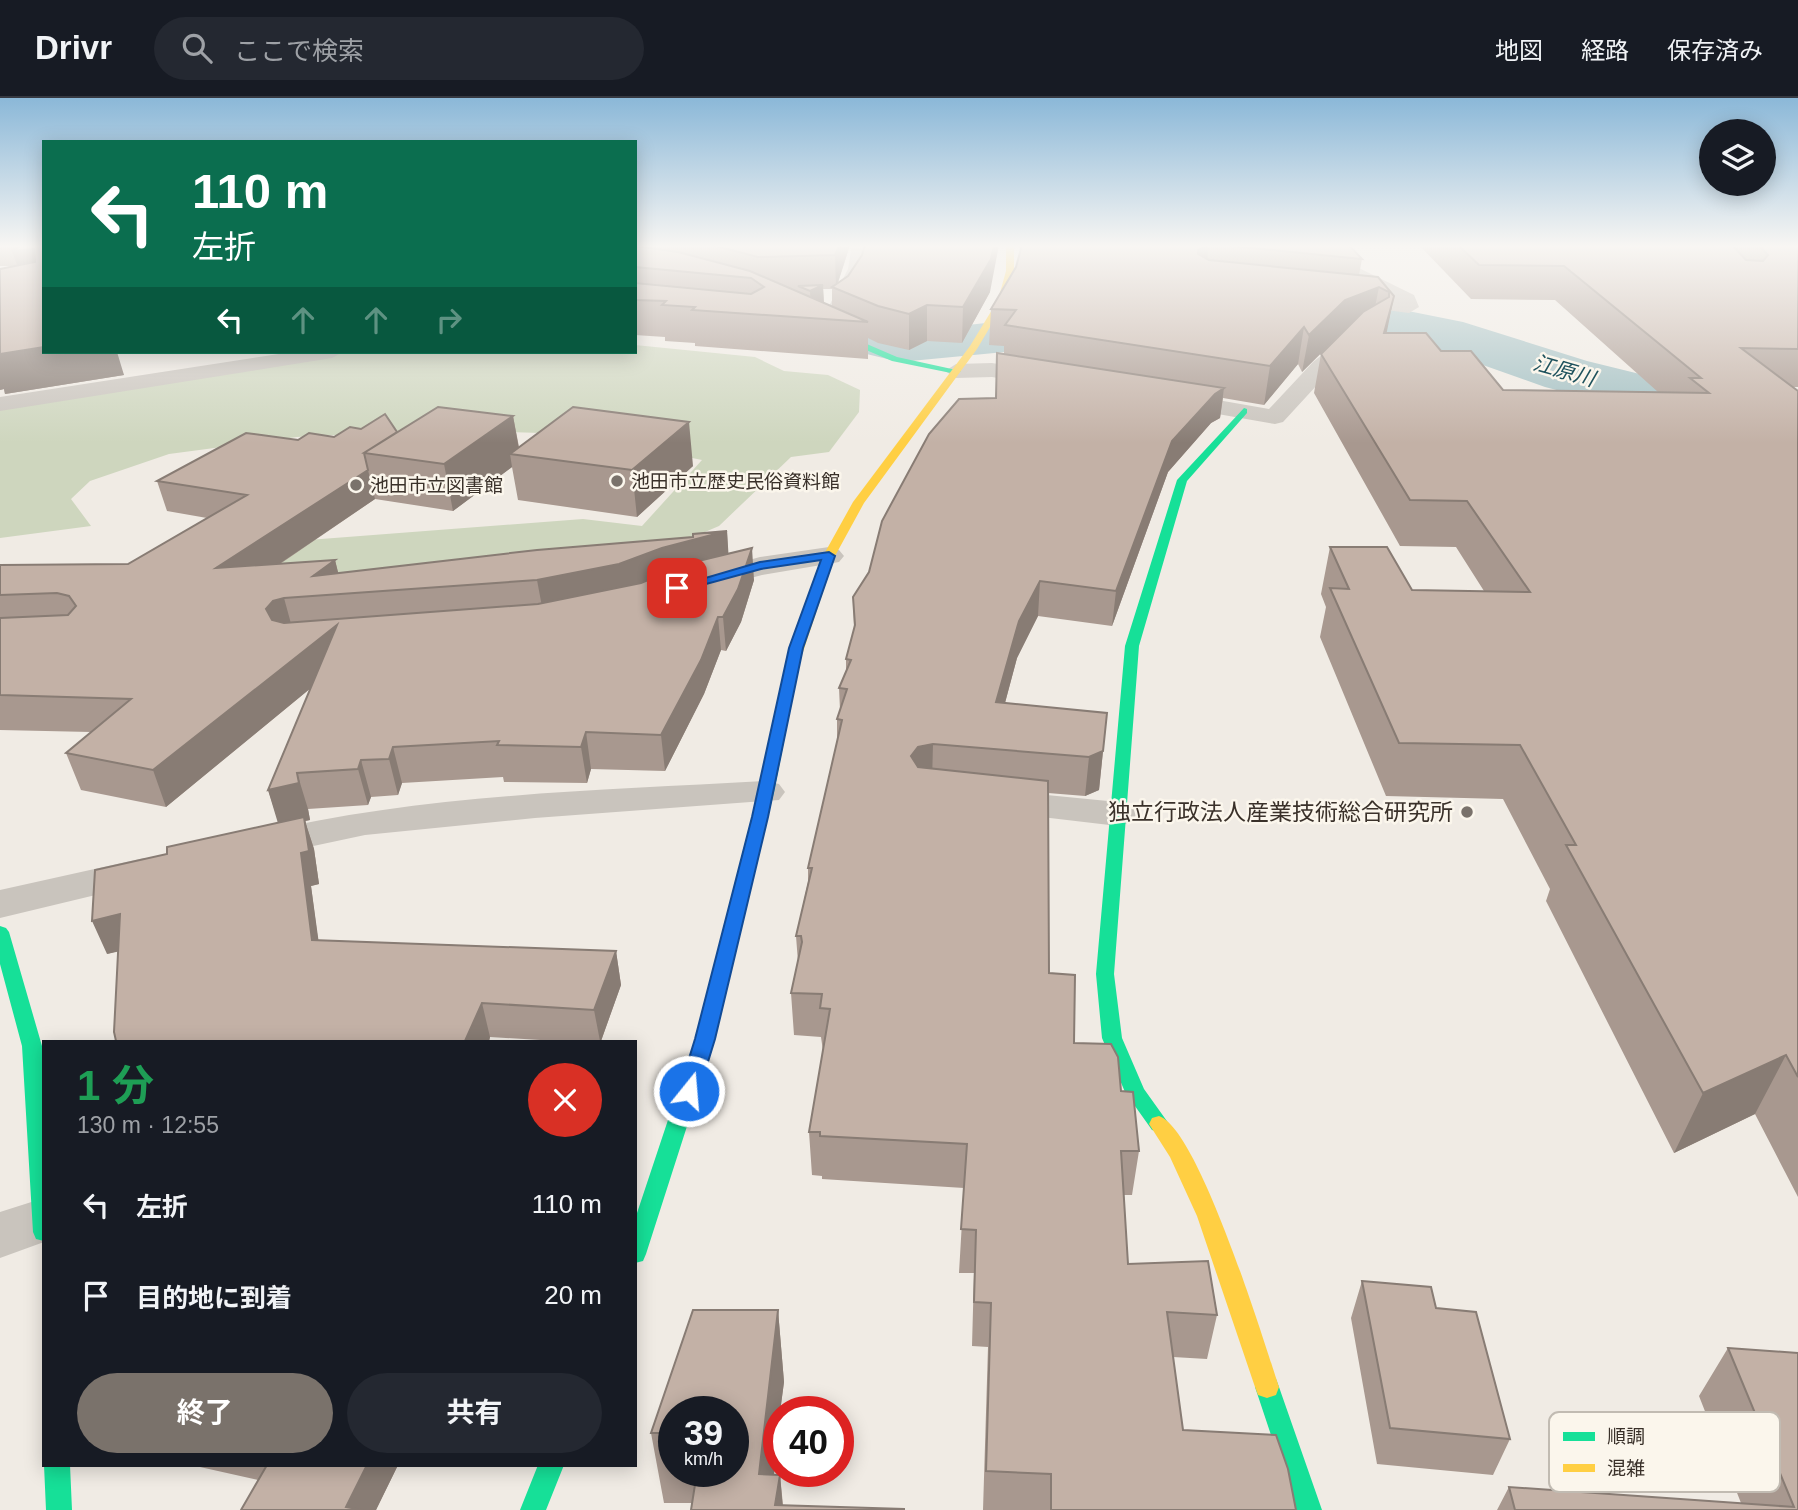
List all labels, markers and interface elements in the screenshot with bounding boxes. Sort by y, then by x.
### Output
search box [154,17,644,80]
text: Drivr [35,29,112,66]
icon: search [178,29,216,67]
text: ここで検索 [234,36,364,66]
text: 地図 [1495,37,1543,64]
text: 経路 [1581,37,1629,64]
text: 保存済み [1667,37,1763,64]
map controls [1699,119,1776,196]
button: layers [1699,119,1776,196]
text: 110 m [192,164,328,218]
icon: left [77,168,168,259]
text: 左折 [192,229,256,265]
icon: left [211,301,249,339]
icon: ahead [284,301,322,339]
icon: ahead [357,301,395,339]
icon: right [430,301,468,339]
water label: 江原川 [1531,351,1600,391]
place label: 池田市立歴史民俗資料館 [631,471,840,492]
marker: 池田市立歴史民俗資料館 [609,473,625,489]
place label: 池田市立図書館 [370,475,503,496]
marker: 池田市立図書館 [348,477,364,493]
pin [647,558,707,618]
icon: arrive [658,569,696,607]
place label: 独立行政法人産業技術総合研究所 [1108,799,1453,825]
marker: 独立行政法人産業技術総合研究所 [1459,804,1475,820]
position arrow [652,1054,726,1128]
text: 1 分 [77,1062,154,1109]
button: close [528,1063,602,1137]
text: 130 m · 12:55 [77,1112,219,1138]
icon: left [77,1186,115,1224]
text: 110 m [532,1189,602,1219]
text: 左折 [136,1192,188,1222]
icon: arrive [77,1277,115,1315]
text: 20 m [544,1280,602,1310]
text: 目的地に到着 [136,1283,292,1313]
button: 終了 [77,1373,333,1453]
button: 共有 [347,1373,602,1453]
speed limit sign: 40 [763,1396,854,1487]
legend [1549,1412,1780,1492]
text: 39 [684,1413,723,1452]
text: 順調 [1607,1426,1645,1447]
text: km/h [684,1449,723,1469]
text: 混雑 [1607,1458,1645,1479]

